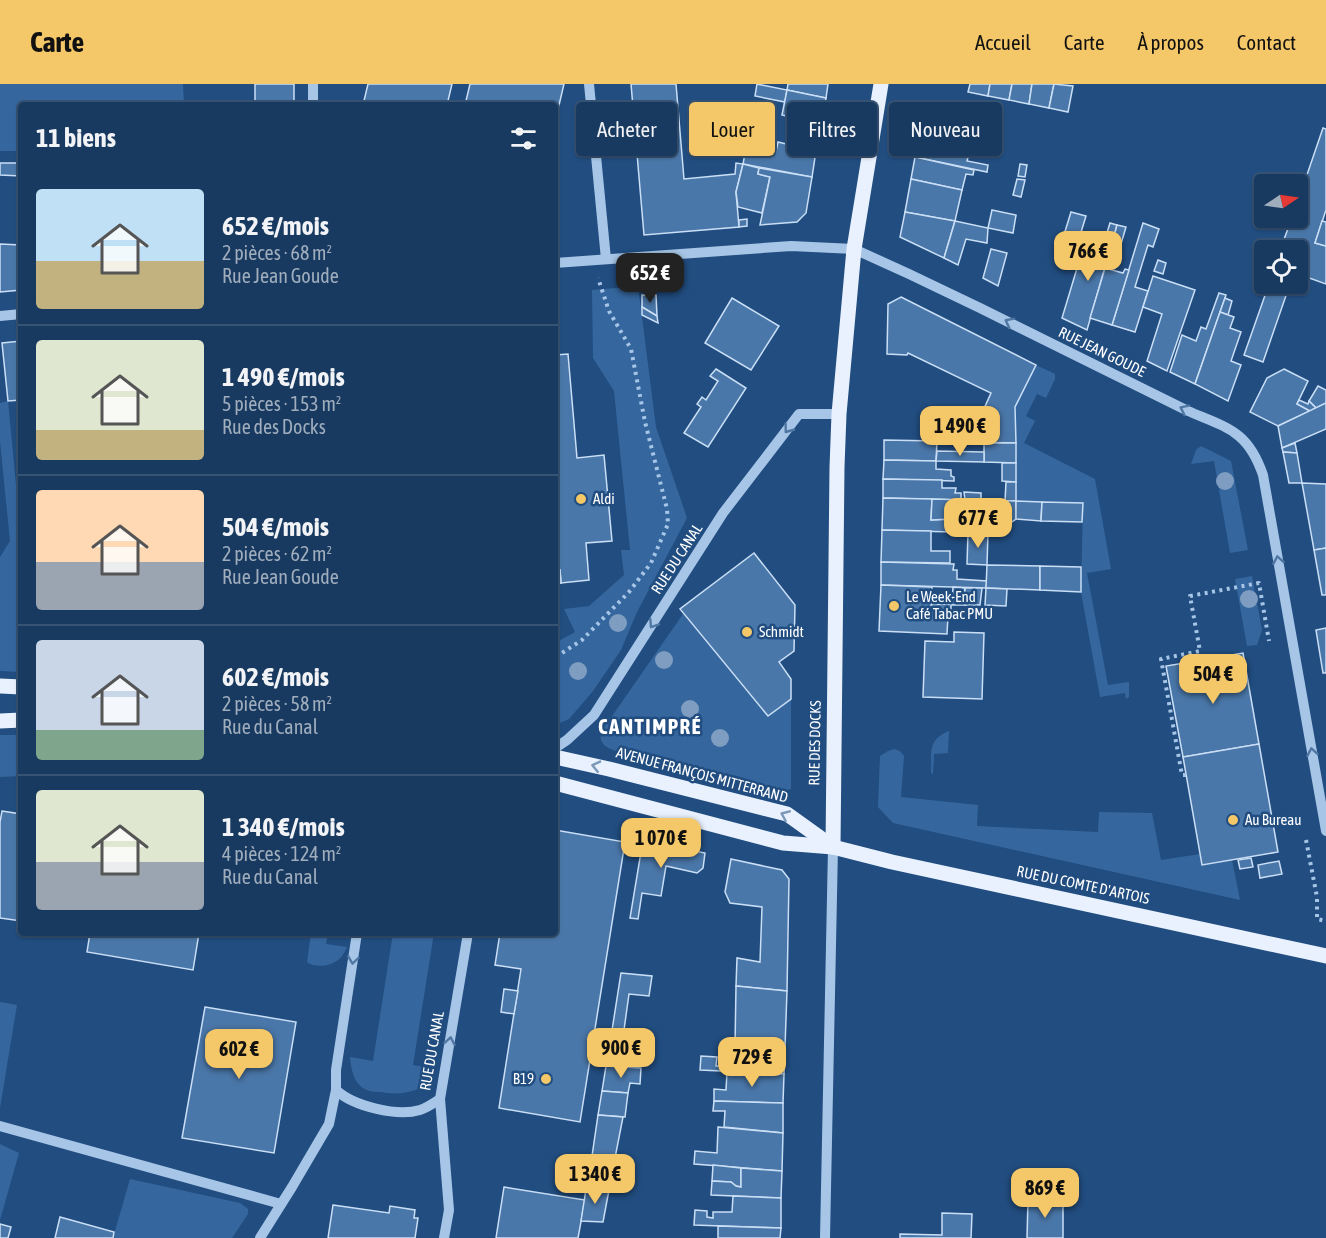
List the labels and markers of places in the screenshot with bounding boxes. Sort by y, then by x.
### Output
pin: 766 € [1046,231,1130,282]
pin: 652 € [608,253,692,304]
pin: 1 490 € [905,406,1015,457]
place label: Aldi [593,490,615,507]
marker: Aldi [574,492,588,506]
pin: 677 € [936,498,1020,549]
place label: Le Week-End Café Tabac PMU [906,588,993,622]
marker: Le Week-End Café Tabac PMU [887,599,901,613]
place label: Schmidt [759,623,804,640]
marker: Schmidt [740,625,754,639]
pin: 504 € [1171,654,1255,705]
place label: Au Bureau [1245,811,1301,828]
marker: Au Bureau [1226,813,1240,827]
pin: 1 070 € [606,818,716,869]
pin: 900 € [579,1028,663,1079]
pin: 602 € [197,1029,281,1080]
pin: 729 € [710,1037,794,1088]
place label: B19 [513,1070,534,1087]
marker: B19 [539,1072,553,1086]
pin: 1 340 € [540,1154,650,1205]
pin: 869 € [1003,1168,1087,1219]

